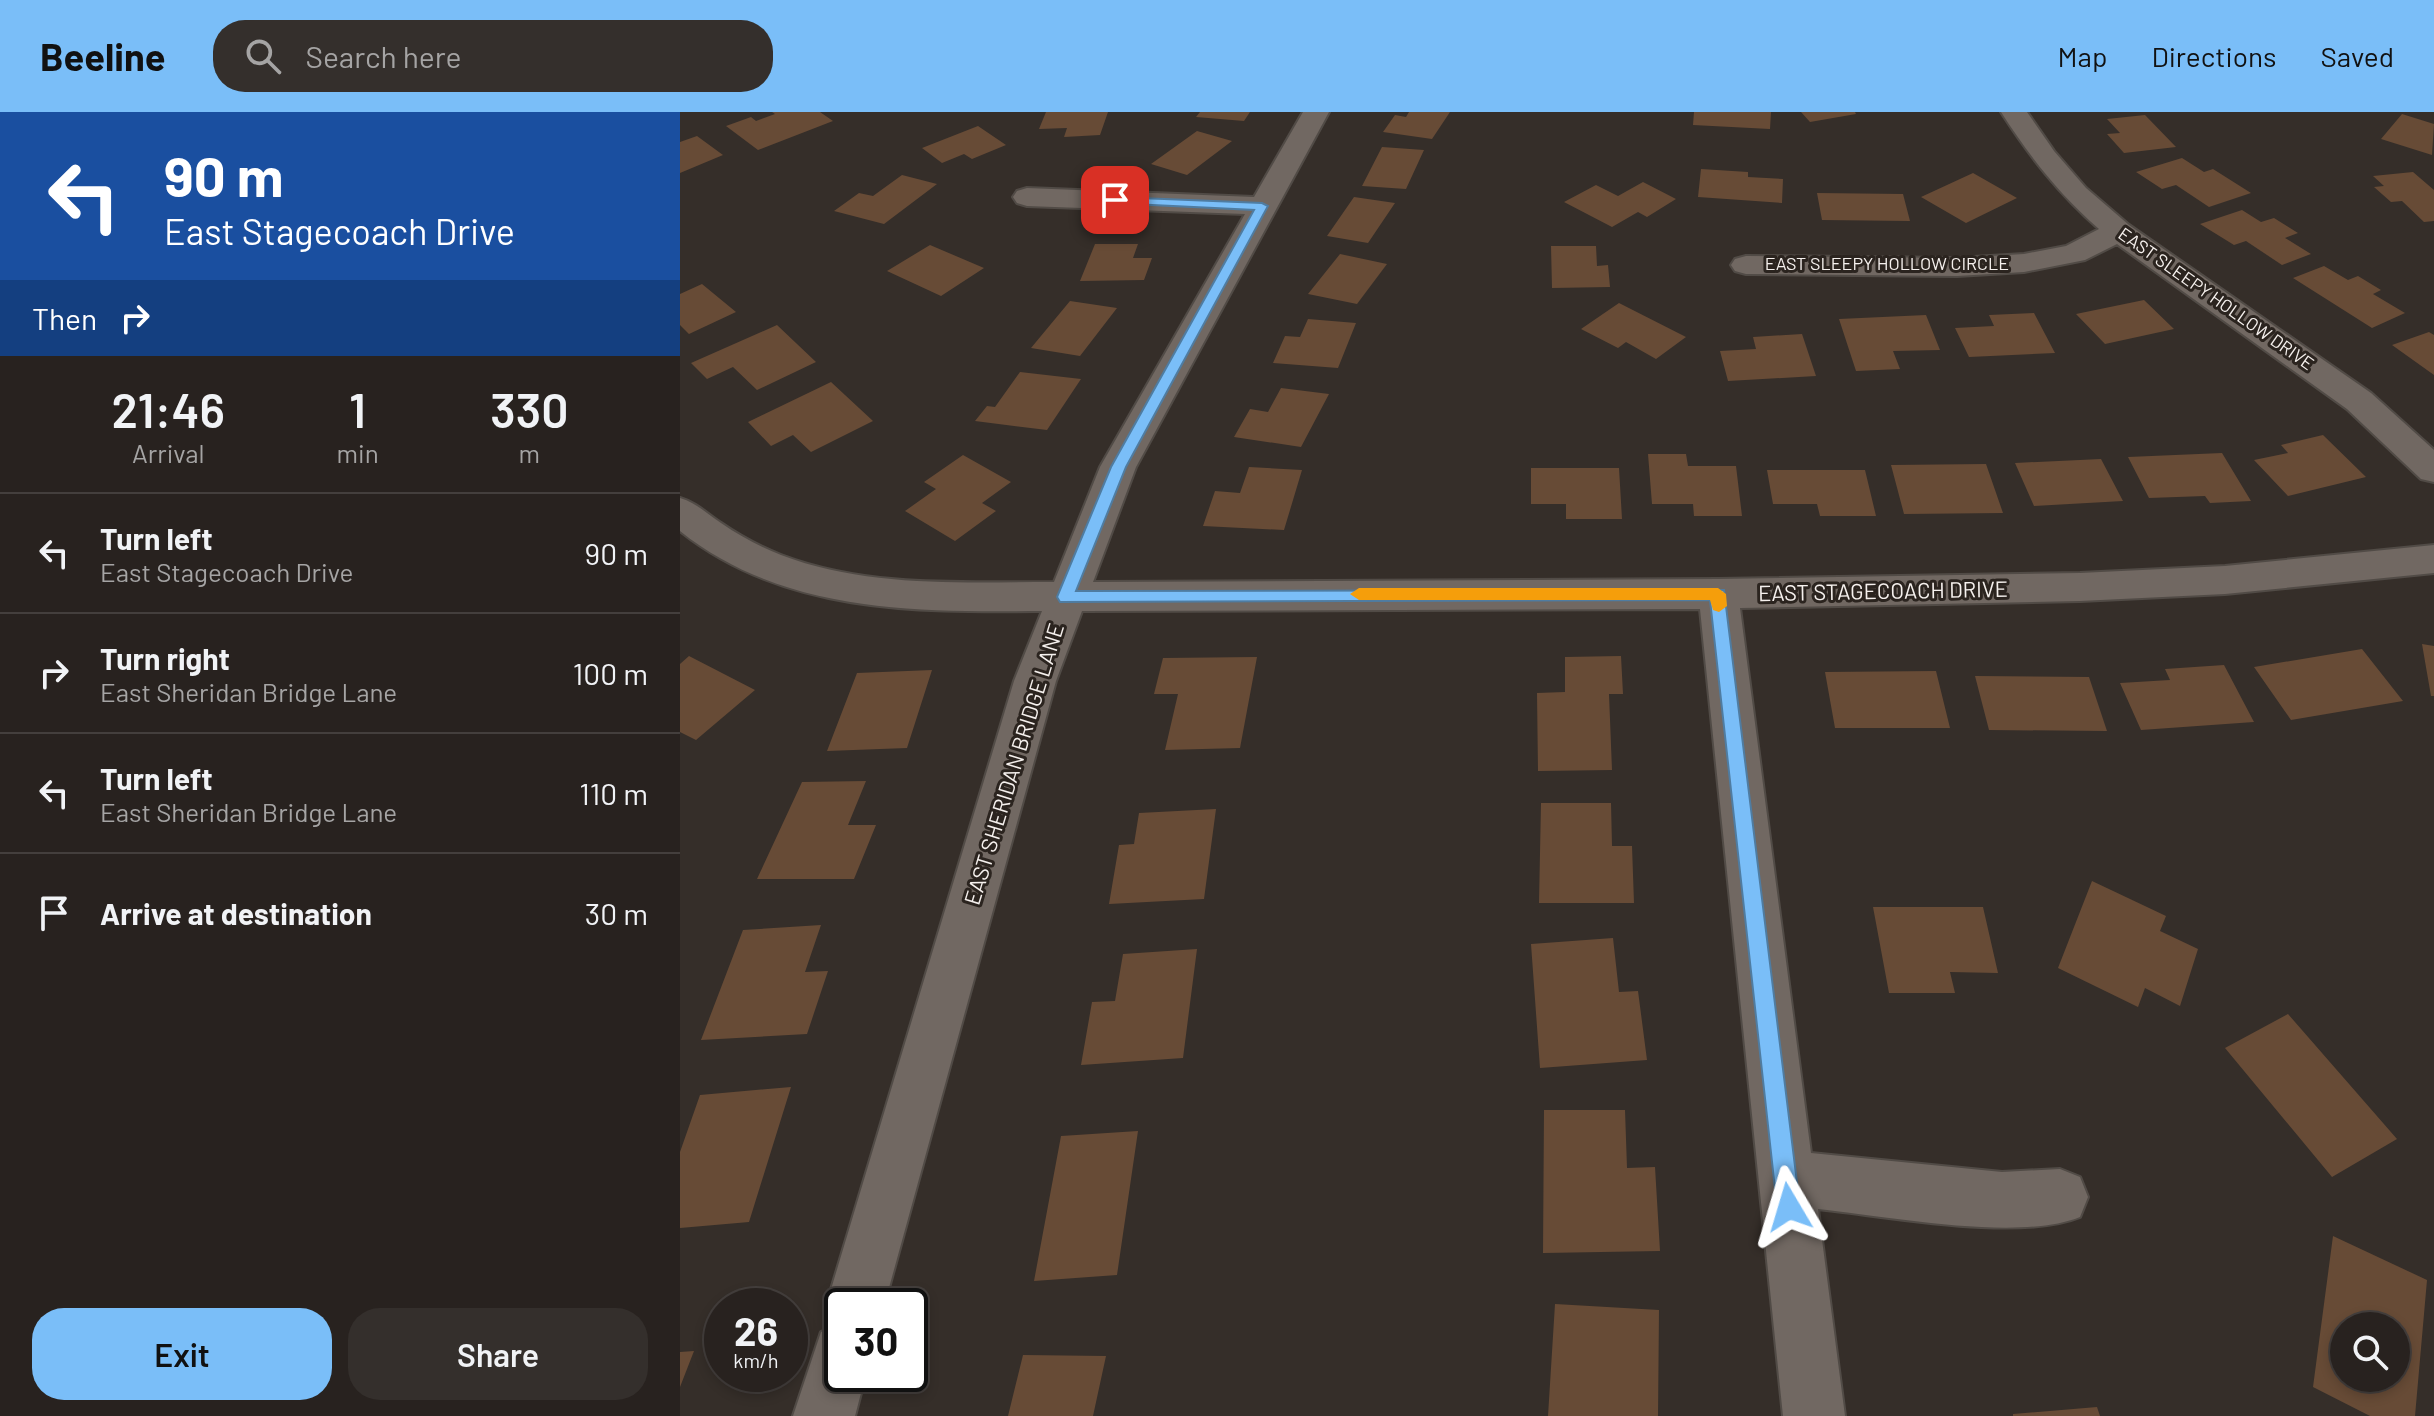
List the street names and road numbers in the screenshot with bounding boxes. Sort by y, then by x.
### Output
street label: EAST SLEEPY HOLLOW DRIVE [2115,222,2319,374]
street label: EAST SLEEPY HOLLOW CIRCLE [1765,252,2009,274]
street label: EAST STAGECOACH DRIVE [1758,575,2008,605]
street label: EAST SHERIDAN BRIDGE LANE [958,620,1068,908]

